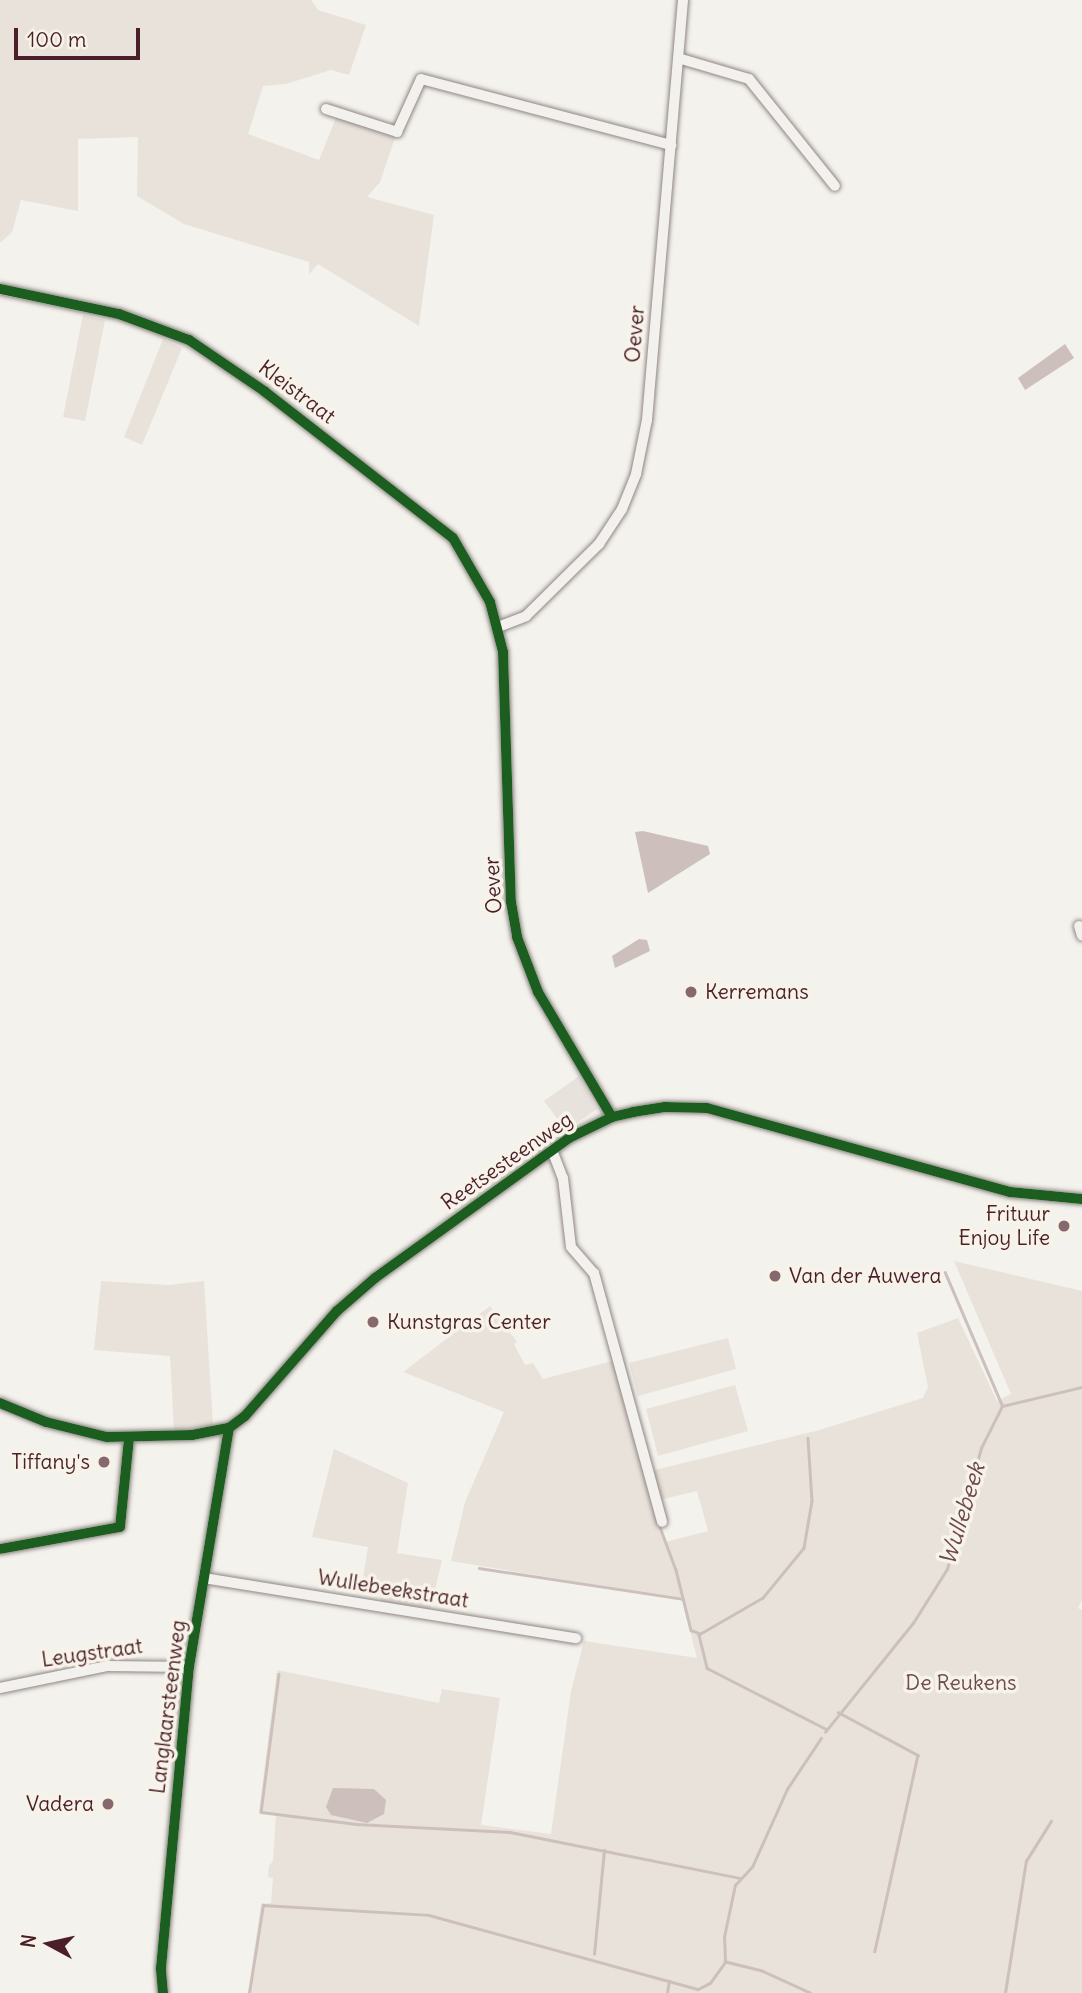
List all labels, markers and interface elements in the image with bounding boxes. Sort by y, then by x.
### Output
scale bar [18,14,144,58]
text: 100 m [27,26,86,53]
street label: Oever [620,304,650,364]
street label: Kleistraat [254,355,340,429]
street label: Oever [479,856,507,914]
place label: Kerremans [705,979,809,1005]
marker: Kerremans [683,984,699,1000]
street label: Reetsesteenweg [437,1106,577,1216]
place label: Frituur Enjoy Life [958,1201,1050,1251]
marker: Frituur Enjoy Life [1056,1218,1072,1234]
place label: Van der Auwera [789,1263,941,1289]
marker: Van der Auwera [767,1268,783,1284]
place label: Kunstgras Center [387,1309,551,1335]
marker: Kunstgras Center [365,1314,381,1330]
place label: Tiffany's [11,1449,90,1475]
marker: Tiffany's [96,1454,112,1470]
water label: Wullebeek [933,1459,991,1569]
street label: Wullebeekstraat [316,1565,470,1613]
street label: Langlaarsteenweg [145,1619,191,1795]
street label: Leugstraat [40,1633,144,1673]
park label: De Reukens [905,1670,1017,1696]
place label: Vadera [26,1791,94,1817]
marker: Vadera [100,1796,116,1812]
north arrow [14,1909,84,1979]
text: N [15,1933,41,1949]

